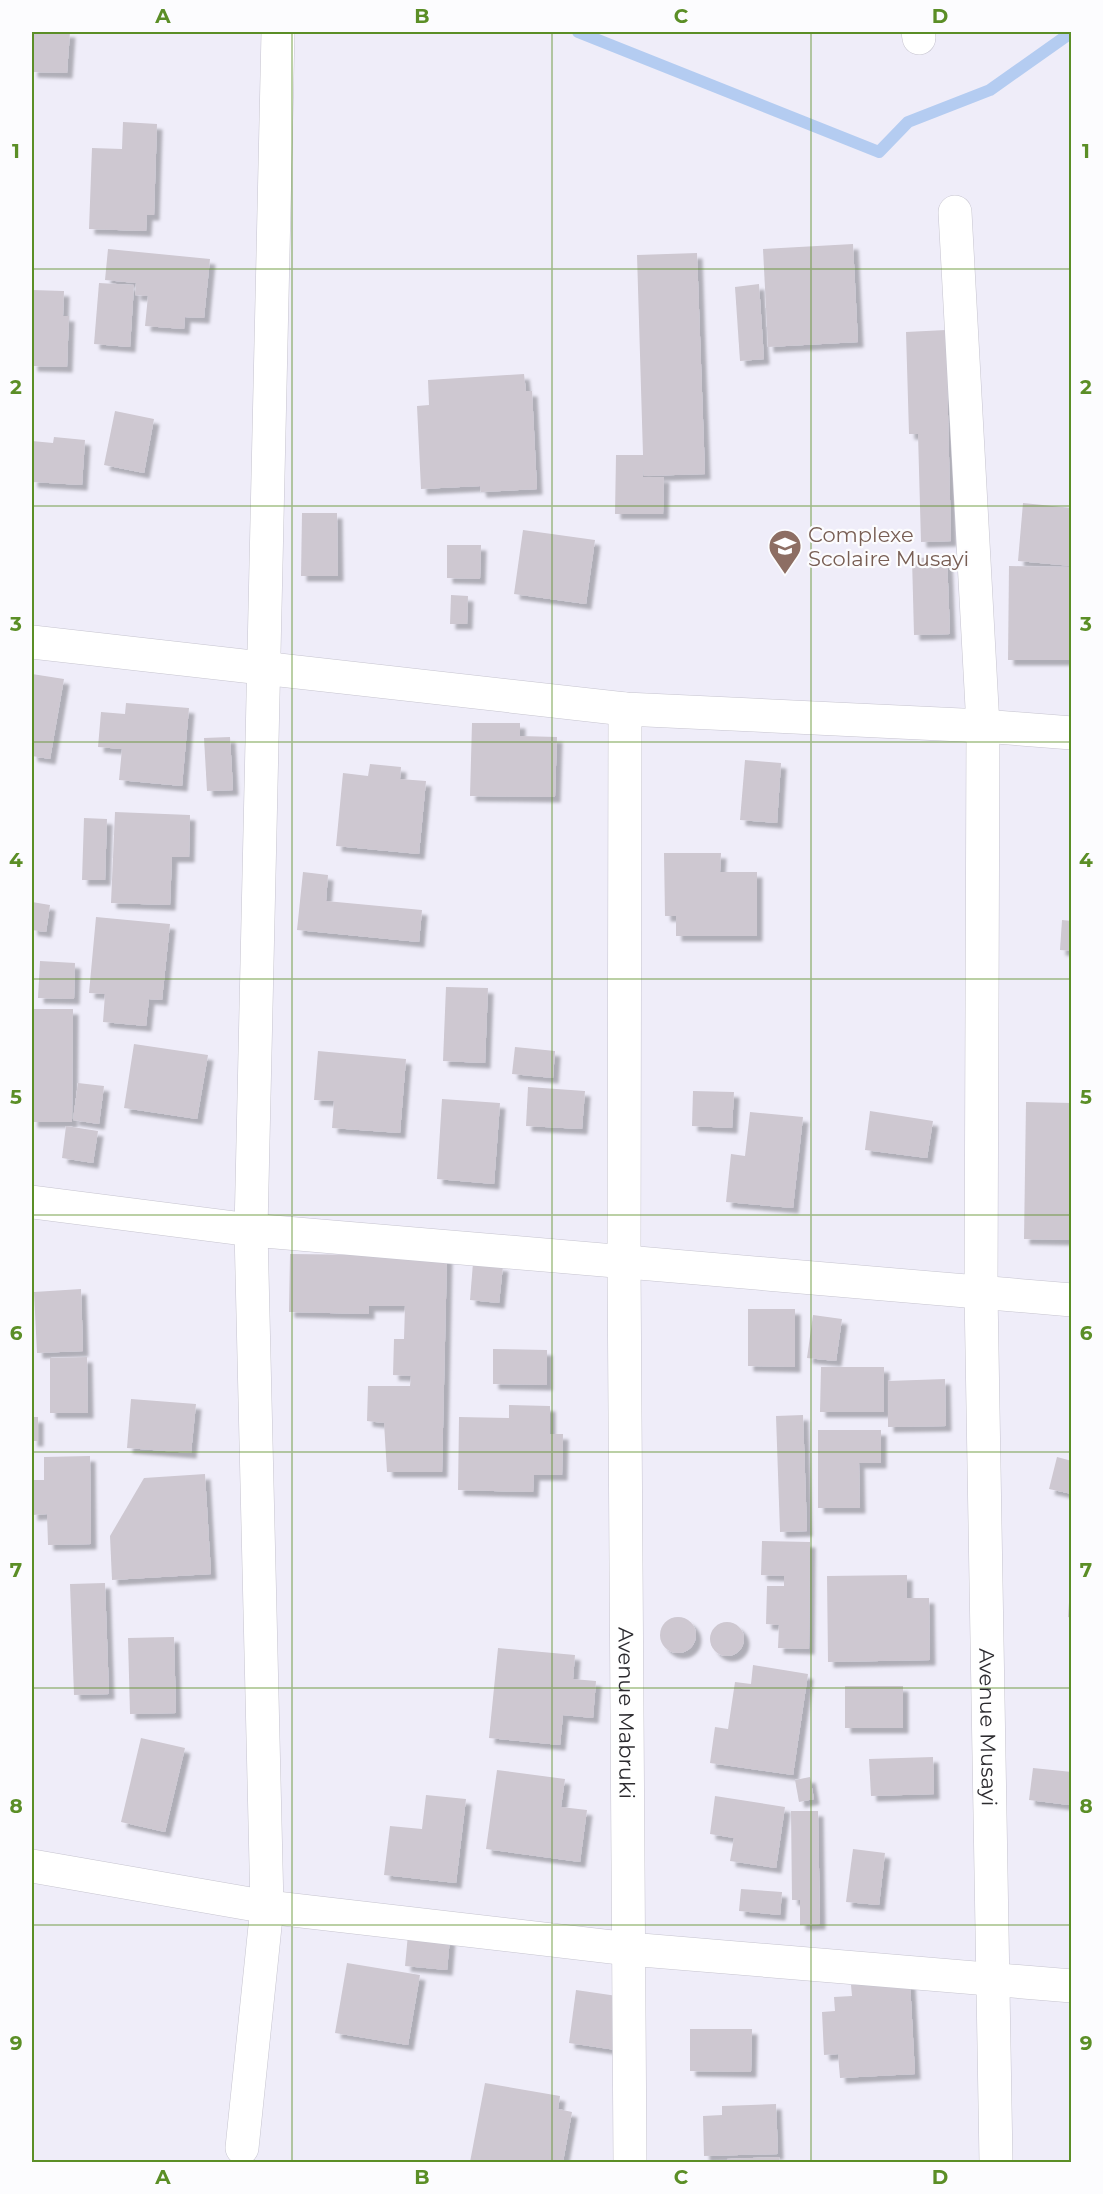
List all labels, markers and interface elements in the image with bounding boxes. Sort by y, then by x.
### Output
text: A [154,4,171,28]
text: B [414,4,430,28]
text: C [674,4,689,28]
text: D [932,4,948,28]
text: 1 [12,139,20,163]
text: 1 [1082,139,1090,163]
text: 2 [10,375,22,399]
text: 2 [1080,375,1092,399]
place label: Complexe Scolaire Musayi [808,522,969,571]
school or university icon: Complexe Scolaire Musayi [767,528,803,575]
text: 3 [9,612,22,636]
text: 3 [1079,612,1092,636]
text: 4 [9,848,23,872]
text: 4 [1079,848,1093,872]
text: 5 [10,1085,22,1109]
text: 5 [1080,1085,1092,1109]
text: 6 [10,1321,23,1345]
text: 6 [1080,1321,1093,1345]
text: 7 [10,1558,22,1582]
text: 7 [1080,1558,1092,1582]
street label: Avenue Mabruki [614,1627,640,1799]
street label: Avenue Musayi [975,1648,1002,1807]
text: 8 [9,1794,23,1818]
text: 8 [1079,1794,1093,1818]
text: 9 [10,2031,22,2055]
text: 9 [1080,2031,1092,2055]
text: A [154,2165,171,2189]
text: B [414,2165,430,2189]
text: C [674,2165,689,2189]
text: D [932,2165,948,2189]

